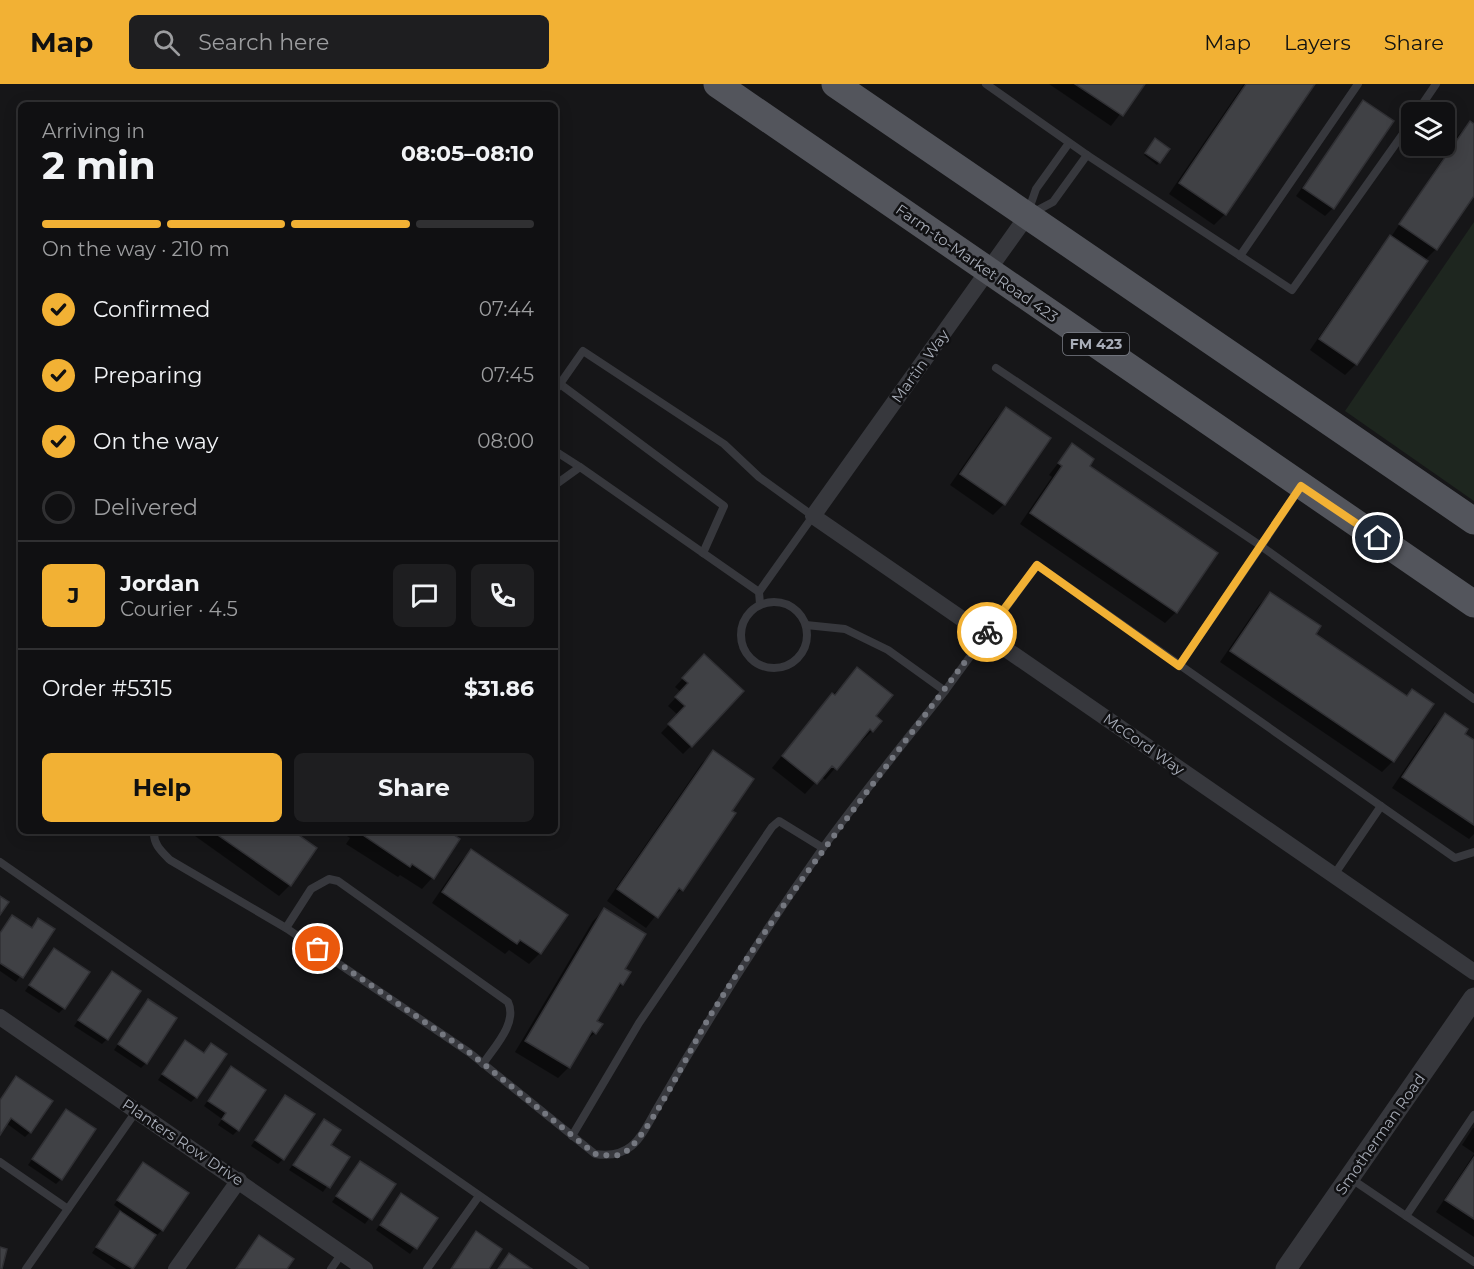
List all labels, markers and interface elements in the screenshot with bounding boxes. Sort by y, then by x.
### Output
search box [129,15,549,69]
text: Map [30,25,93,59]
icon: search [150,26,183,59]
text: Search here [198,29,329,56]
text: Map [1204,30,1251,55]
text: Layers [1284,30,1351,55]
text: Share [1384,30,1444,55]
map controls [1401,102,1455,156]
button: layers [1401,102,1455,156]
text: Arriving in [42,119,145,143]
text: 08:05–08:10 [401,140,534,167]
text: 2 min [42,141,156,189]
street label: Farm-to-Market Road 423 [892,200,1062,326]
text: On the way · 210 m [42,237,230,261]
icon: check [42,293,75,326]
text: Confirmed [93,296,210,323]
text: 07:44 [479,297,534,321]
street label: Martin Way [887,325,954,406]
road number: FM 423 [1063,333,1129,355]
icon: check [42,359,75,392]
text: Preparing [93,362,202,389]
text: 07:45 [481,363,534,387]
icon: check [42,425,75,458]
text: On the way [93,428,218,455]
text: 08:00 [477,429,534,453]
text: Delivered [93,494,198,521]
pin [1352,512,1403,563]
icon: home [1361,521,1394,554]
button: chat [393,564,456,627]
button: phone [471,564,534,627]
text: Jordan [120,570,200,597]
text: J [68,582,79,609]
text: Courier · 4.5 [120,597,238,621]
courier [957,602,1017,662]
icon: bike [971,616,1004,649]
text: Order #5315 [42,675,172,702]
text: $31.86 [464,675,534,702]
street label: McCord Way [1100,709,1189,780]
button: Help [42,753,282,822]
button: Share [294,753,534,822]
pin [292,923,343,974]
icon: bag [301,932,334,965]
street label: Smotherman Road [1331,1070,1429,1198]
street label: Planters Row Drive [119,1094,247,1190]

